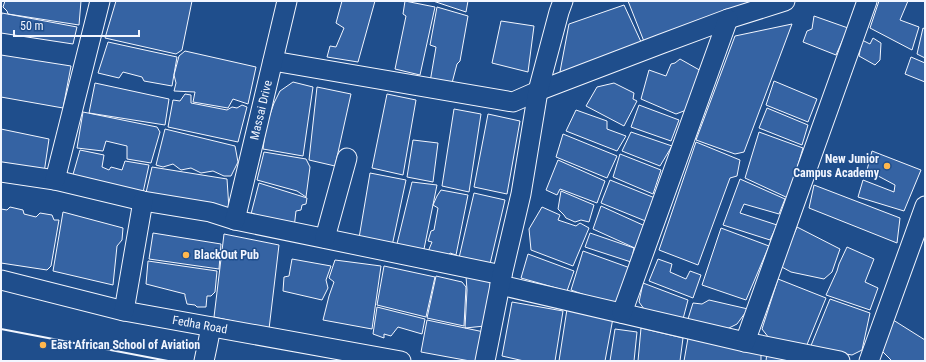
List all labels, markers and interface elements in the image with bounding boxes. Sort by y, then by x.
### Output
scale bar [14,12,139,38]
text: 50 m [20,19,44,33]
street label: Massai Drive [247,78,275,141]
place label: New Junior Campus Academy [793,152,880,180]
marker: New Junior Campus Academy [882,161,892,171]
place label: BlackOut Pub [194,248,259,262]
marker: BlackOut Pub [181,250,191,260]
street label: Fedha Road [171,313,229,337]
place label: East African School of Aviation [51,338,200,352]
marker: East African School of Aviation [38,340,48,350]

